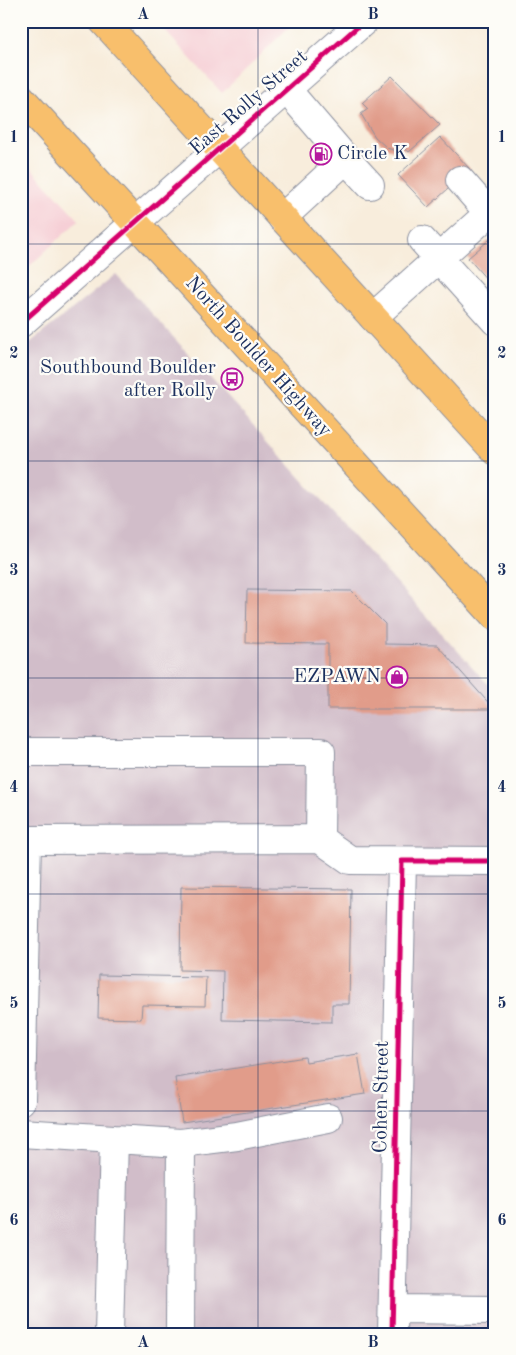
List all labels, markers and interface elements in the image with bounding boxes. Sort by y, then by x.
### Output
text: A [137,7,149,23]
text: B [367,7,379,23]
street label: East Rolly Street [186,47,312,159]
text: 1 [9,130,19,146]
text: 1 [497,130,507,146]
fuel station icon: Circle K [309,142,333,166]
place label: Circle K [337,144,408,164]
street label: North Boulder Highway [181,273,335,441]
text: 2 [9,346,19,362]
text: 2 [497,346,507,362]
place label: Southbound Boulder after Rolly [40,358,216,401]
bus stop icon: Southbound Boulder after Rolly [220,367,244,391]
text: 3 [9,563,19,579]
text: 3 [497,563,507,579]
shop icon: EZPAWN [385,665,409,689]
place label: EZPAWN [293,667,381,687]
text: 4 [9,780,19,796]
text: 4 [497,780,507,796]
text: 5 [9,996,19,1012]
text: 5 [497,996,507,1012]
street label: Cohen Street [371,1040,393,1154]
text: 6 [9,1213,19,1229]
text: 6 [497,1213,507,1229]
text: A [137,1335,149,1351]
text: B [367,1335,379,1351]

